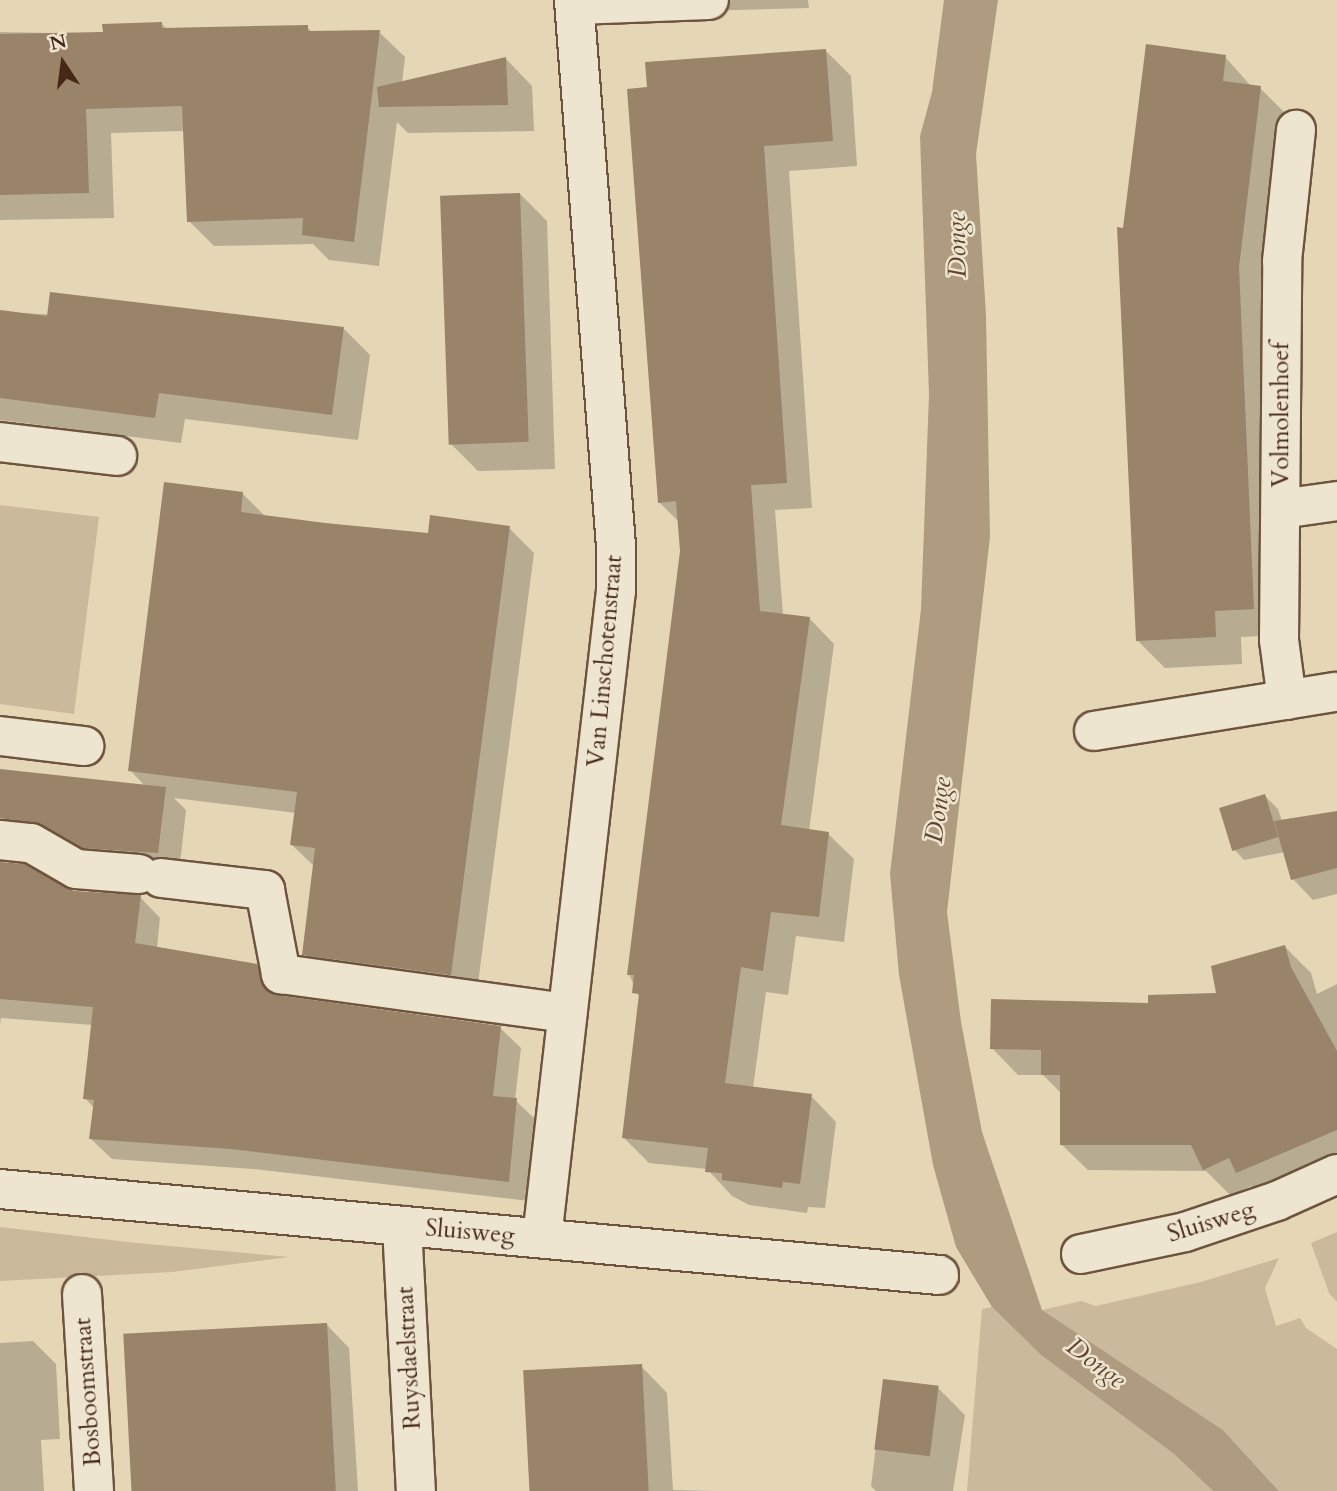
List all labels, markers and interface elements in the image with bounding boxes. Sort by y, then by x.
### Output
north arrow [28,28,98,98]
text: N [47,28,69,57]
water label: Donge [941,212,973,278]
street label: Volmolenhoef [1267,343,1295,487]
street label: Van Linschotenstraat [581,554,629,768]
water label: Donge [918,775,958,845]
street label: Sluisweg [1164,1195,1258,1249]
street label: Sluisweg [424,1214,516,1250]
street label: Ruysdaelstraat [391,1286,427,1430]
street label: Bosboomstraat [68,1317,108,1467]
water label: Donge [1060,1331,1132,1395]

